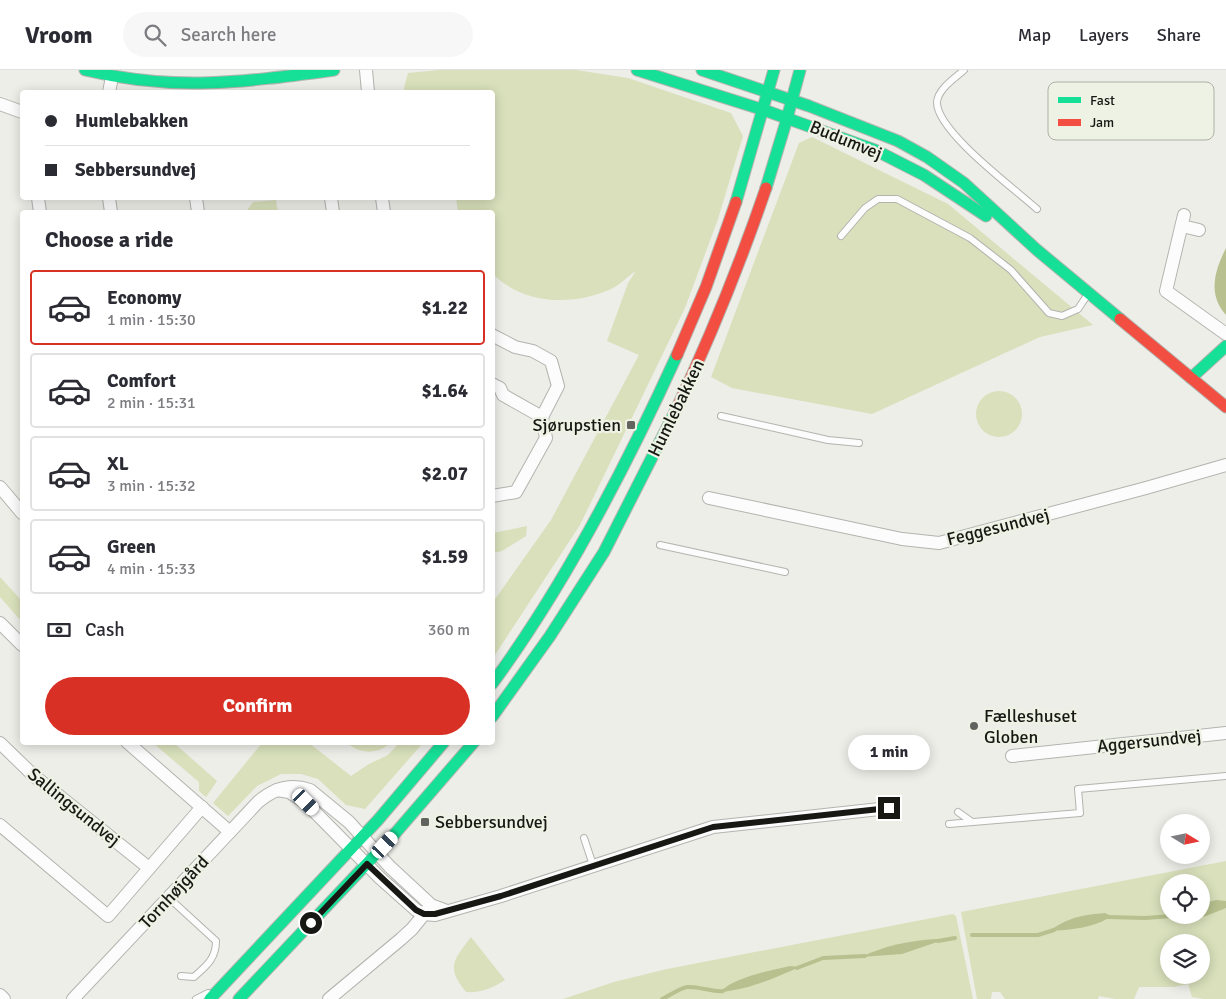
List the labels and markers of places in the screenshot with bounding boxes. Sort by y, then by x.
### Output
place label: Sjørupstien [533,414,621,436]
marker: Sjørupstien [625,419,637,431]
place label: Fælleshuset Globen [984,705,1077,748]
marker: Fælleshuset Globen [968,720,980,732]
place label: Sebbersundvej [435,811,548,833]
marker: Sebbersundvej [419,816,431,828]

